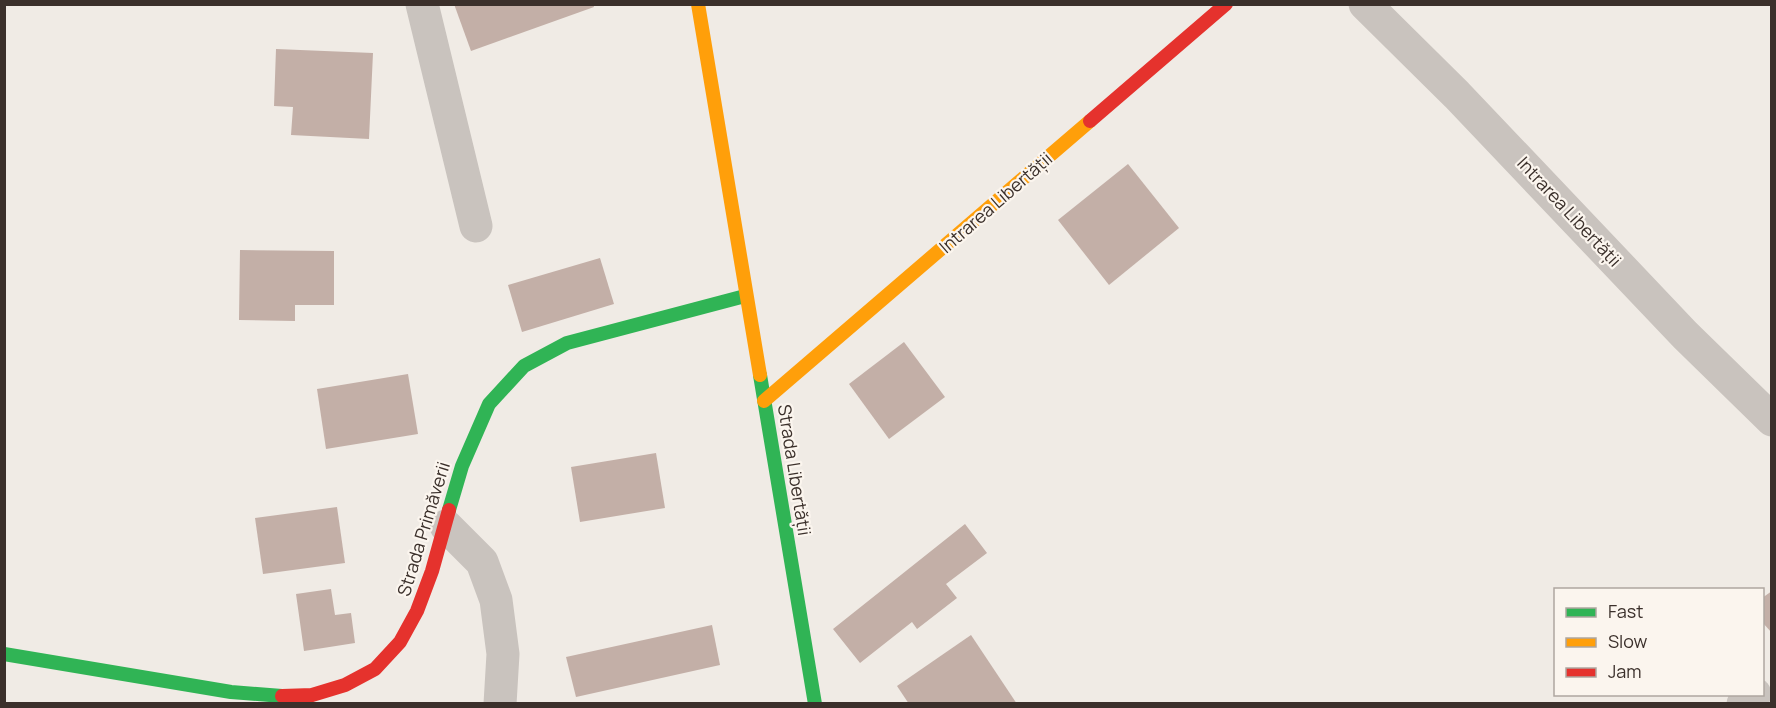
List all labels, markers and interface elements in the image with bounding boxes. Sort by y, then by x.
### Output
street label: Intrarea Libertății [934,146,1057,258]
street label: Intrarea Libertății [1512,151,1627,272]
street label: Strada Libertății [773,402,817,537]
street label: Strada Primăverii [391,459,455,599]
legend [1554,588,1764,696]
text: Fast [1608,599,1643,623]
text: Slow [1608,629,1648,653]
text: Jam [1608,659,1642,683]

